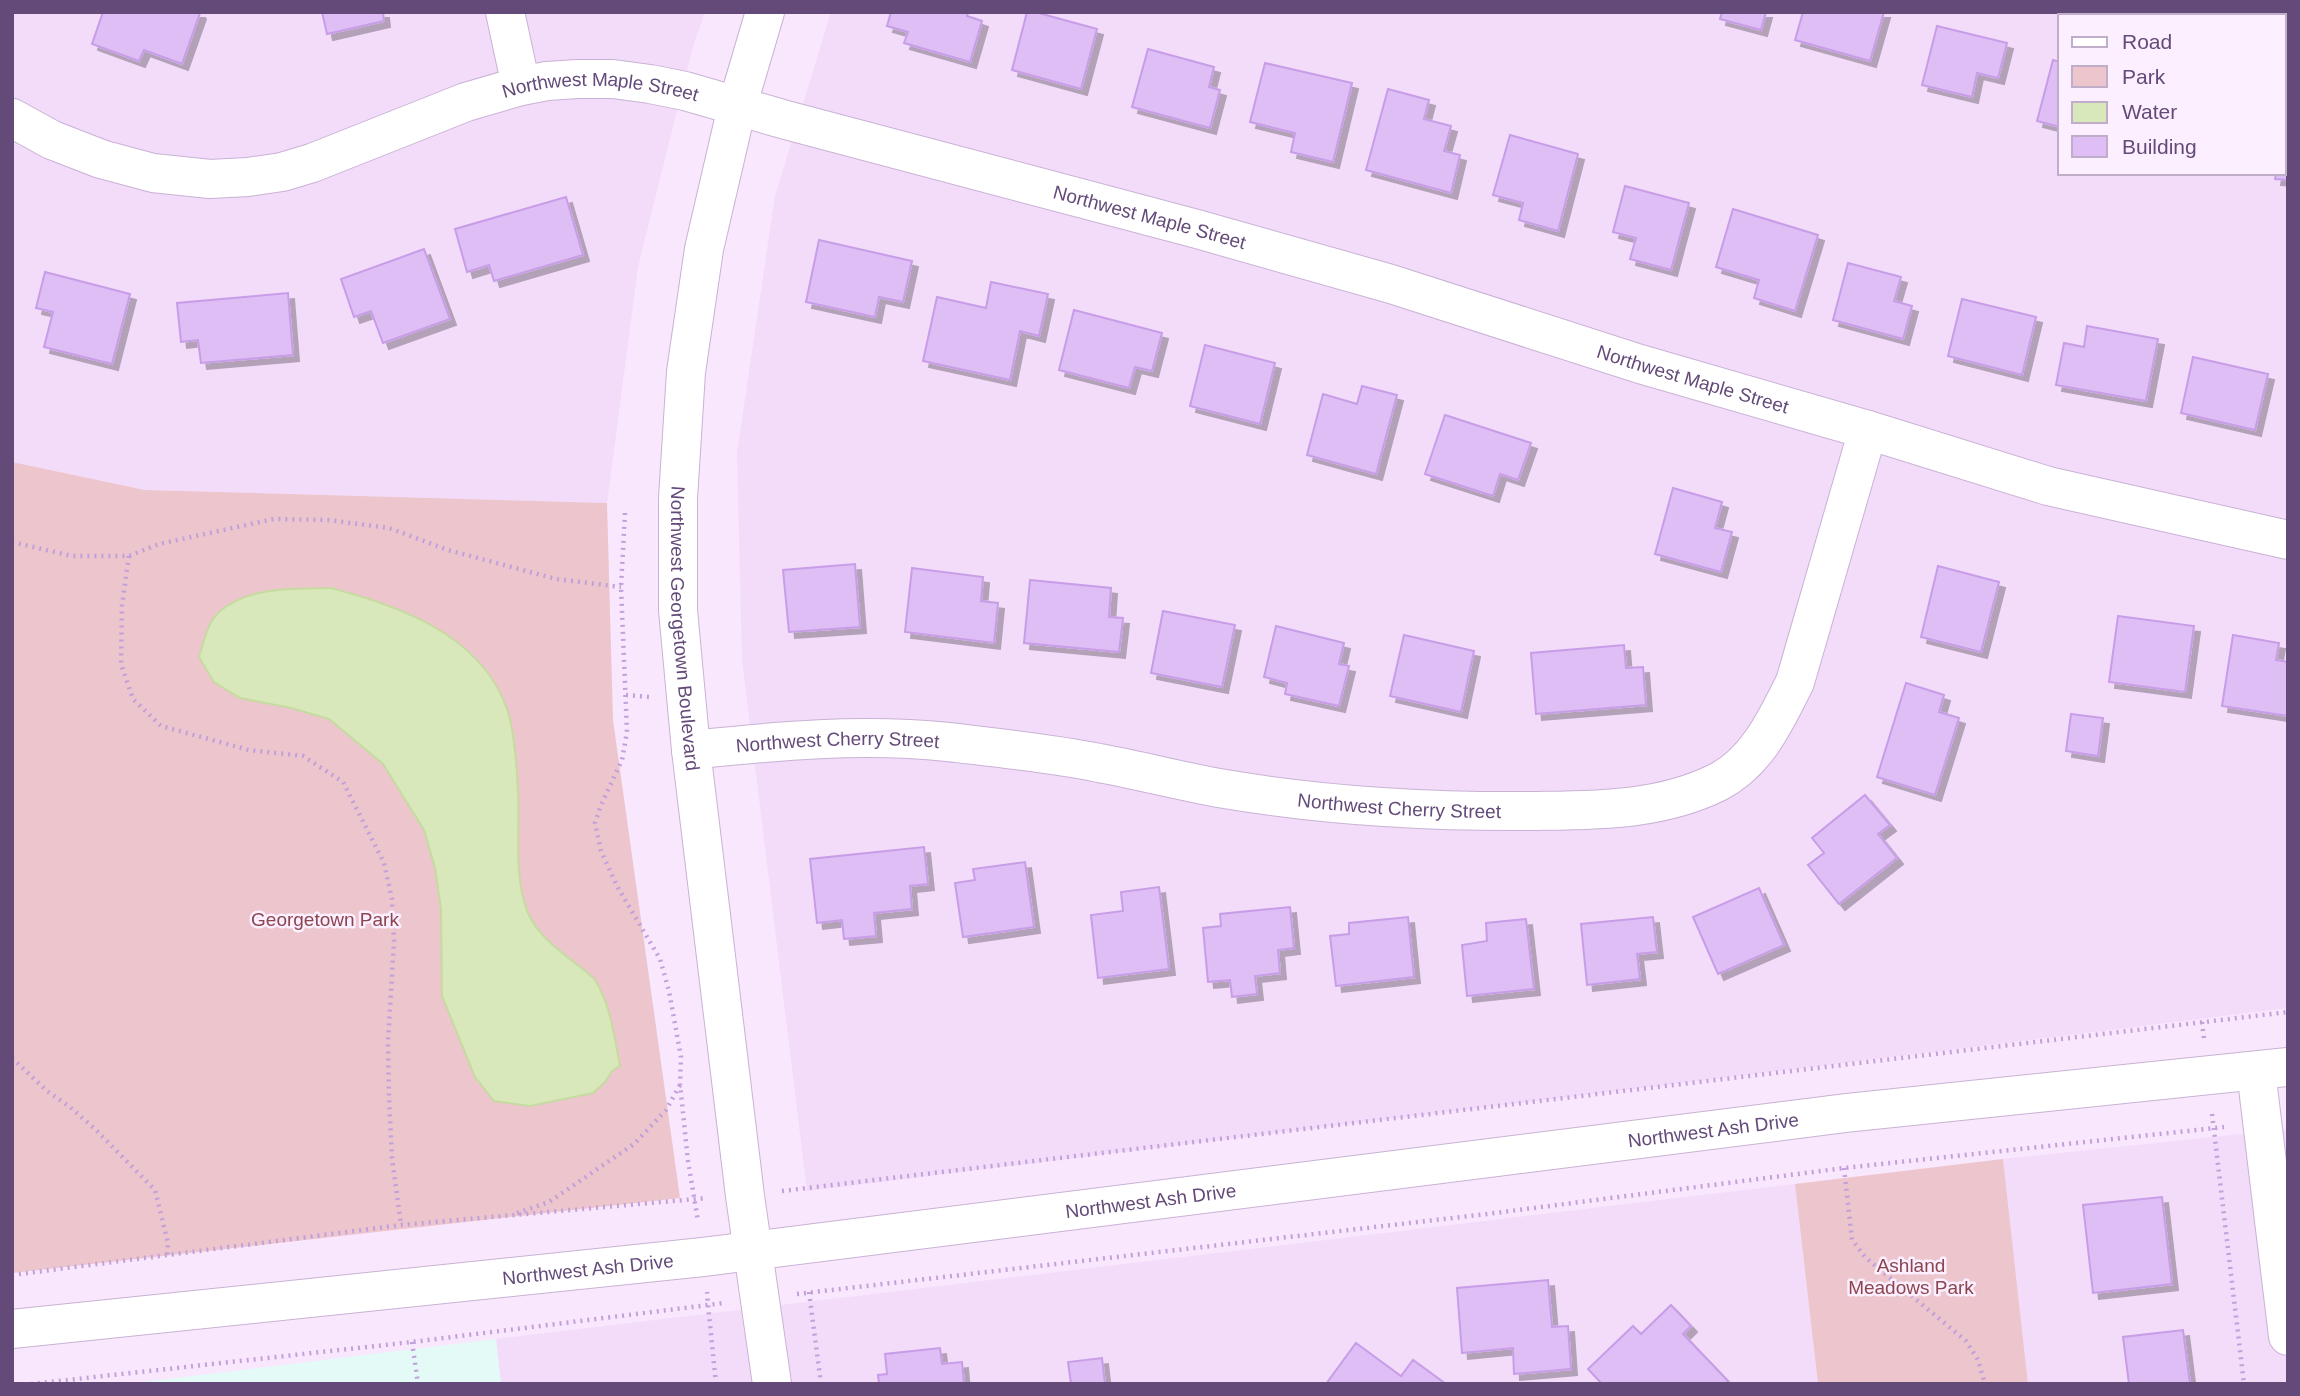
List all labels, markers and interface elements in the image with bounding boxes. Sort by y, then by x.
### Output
legend [2058,14,2286,175]
text: Road [2122,30,2172,53]
text: Park [2122,65,2166,88]
street label: Northwest Maple Street [499,68,702,105]
text: Water [2122,100,2177,123]
text: Building [2122,135,2197,158]
street label: Northwest Maple Street [1051,181,1249,253]
street label: Northwest Maple Street [1594,340,1792,417]
street label: Northwest Georgetown Boulevard [667,485,704,772]
street label: Northwest Cherry Street [735,728,941,756]
street label: Northwest Cherry Street [1296,789,1502,822]
park label: Georgetown Park [251,909,399,930]
street label: Northwest Ash Drive [1627,1109,1800,1151]
street label: Northwest Ash Drive [1064,1179,1237,1222]
street label: Northwest Ash Drive [501,1250,675,1288]
park label: Ashland Meadows Park [1848,1255,1974,1298]

